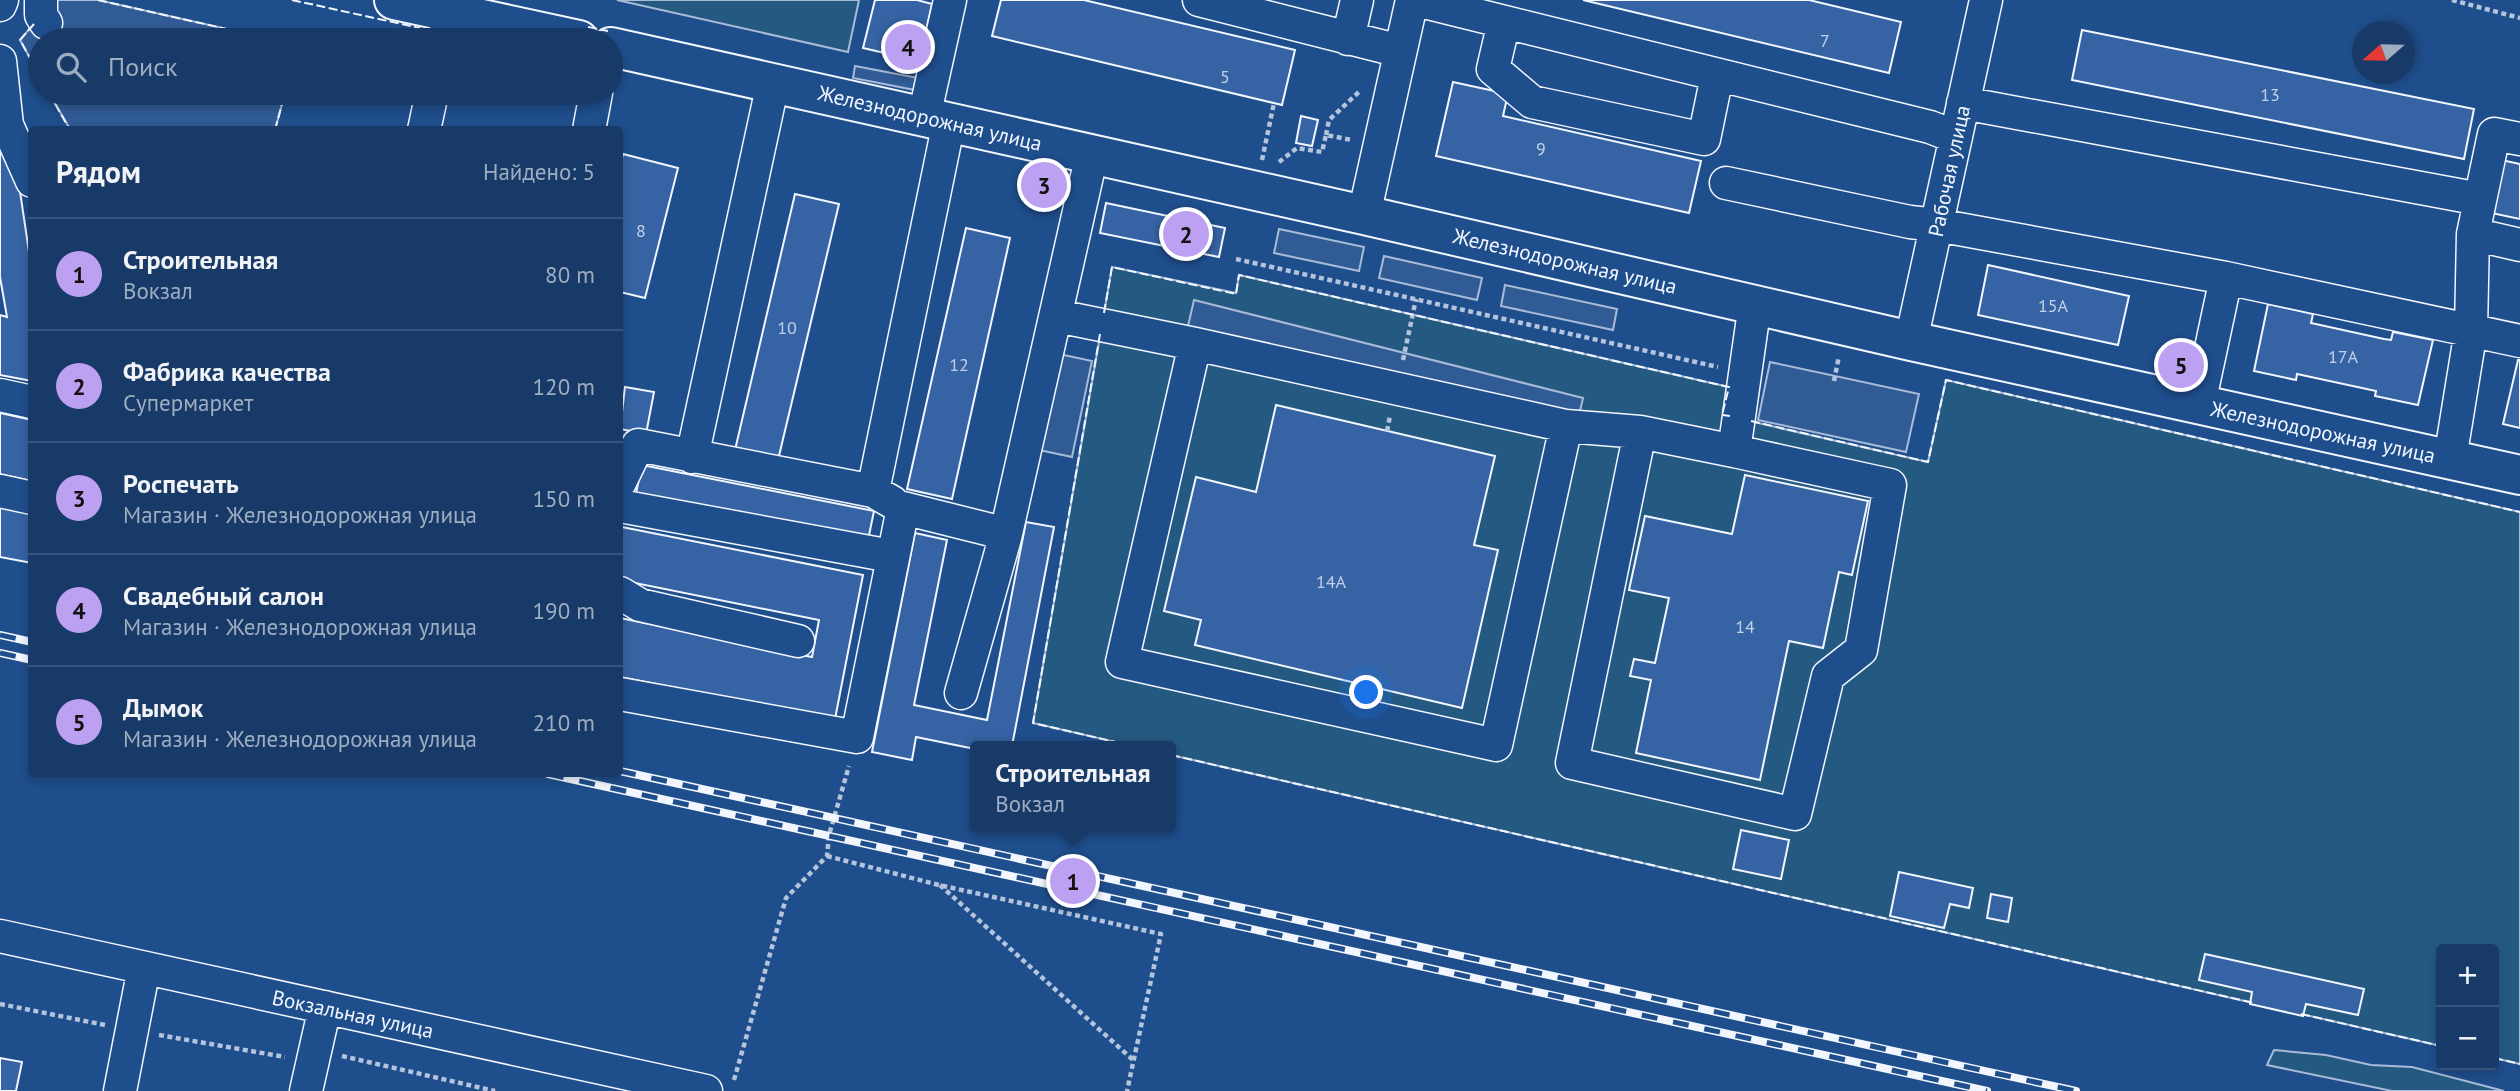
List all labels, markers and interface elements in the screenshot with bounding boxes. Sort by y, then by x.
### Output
pin: 4 [885,21,931,73]
north arrow [2352,21,2415,84]
search box [28,28,623,105]
house number: 7 [1820,29,1830,52]
icon: search [52,48,90,86]
text: Поиск [108,50,177,83]
house number: 5 [1220,65,1230,88]
street label: Железнодорожная улица [814,79,1045,157]
house number: 13 [2260,83,2280,106]
street label: Рабочая улица [1922,103,1976,239]
house number: 9 [1536,137,1546,160]
text: Рядом [56,152,141,191]
text: Найдено: 5 [483,157,595,186]
pin: 3 [1021,159,1067,211]
pin: 2 [1163,208,1209,260]
house number: 8 [636,219,646,242]
street label: Железнодорожная улица [1449,222,1680,300]
text: Строительная [123,243,278,276]
text: 1 [72,260,86,289]
text: 80 m [545,260,595,289]
text: Вокзал [123,276,193,305]
house number: 15А [2038,294,2069,317]
house number: 10 [777,316,797,339]
pin: 5 [2158,339,2204,391]
house number: 17А [2328,345,2359,368]
house number: 12 [949,353,969,376]
text: Фабрика качества [123,355,331,388]
text: 2 [72,372,86,401]
text: 120 m [533,372,595,401]
text: Супермаркет [123,388,253,417]
street label: Железнодорожная улица [2207,395,2438,469]
text: Роспечать [123,467,239,500]
text: 3 [72,484,86,513]
text: 150 m [533,484,595,513]
text: Магазин · Железнодорожная улица [123,500,477,529]
house number: 14А [1316,570,1347,593]
text: Свадебный салон [123,579,324,612]
text: 4 [72,596,86,625]
text: 190 m [533,596,595,625]
text: Магазин · Железнодорожная улица [123,612,477,641]
house number: 14 [1735,615,1755,638]
your location [1349,675,1383,709]
text: Дымок [123,691,203,724]
text: 5 [72,708,86,737]
text: 210 m [533,708,595,737]
text: Магазин · Железнодорожная улица [123,724,477,753]
popup [970,741,1176,832]
text: Строительная [995,756,1151,789]
text: Вокзал [995,789,1065,818]
pin: 1 [1050,855,1096,907]
map controls [2436,944,2499,1070]
button: + [2436,944,2499,1007]
street label: Вокзальная улица [270,984,436,1044]
button: − [2436,1007,2499,1070]

